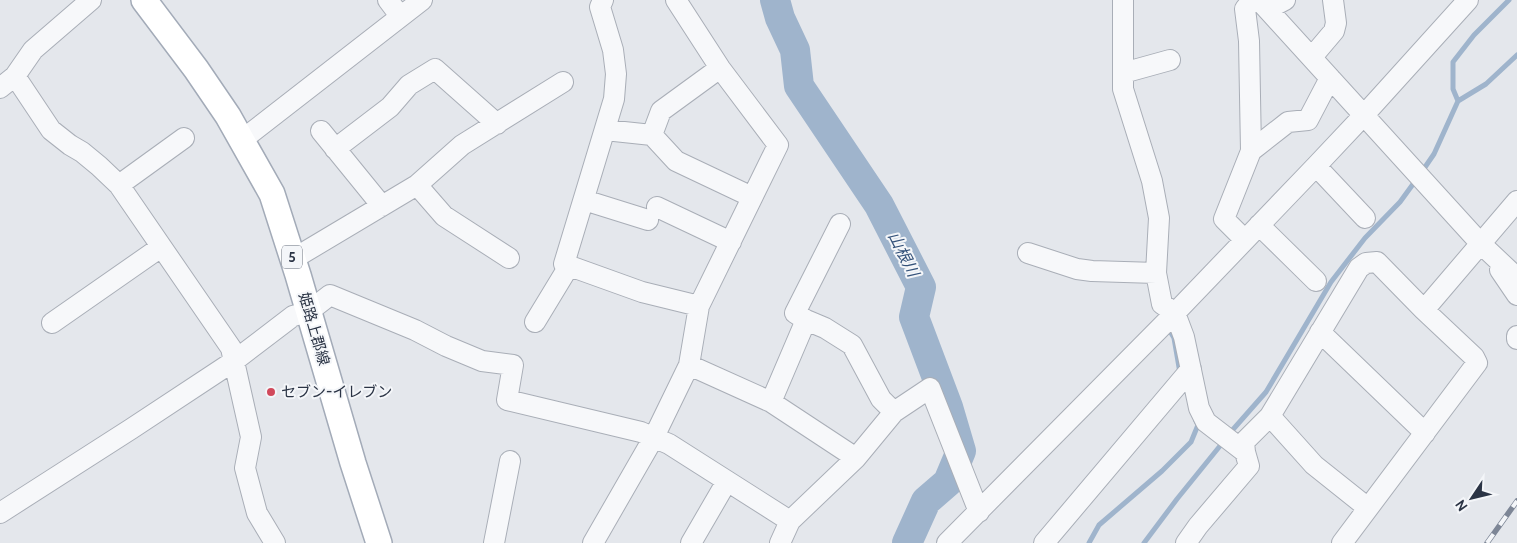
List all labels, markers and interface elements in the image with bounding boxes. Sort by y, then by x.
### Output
water label: 山根川 [884,229,924,282]
road number: 5 [282,246,302,268]
street label: 姫路上郡線 [295,290,333,368]
place label: セブン-イレブン [281,383,392,401]
marker: セブン-イレブン [265,386,277,398]
north arrow [1447,473,1497,523]
text: N [1451,496,1472,515]

